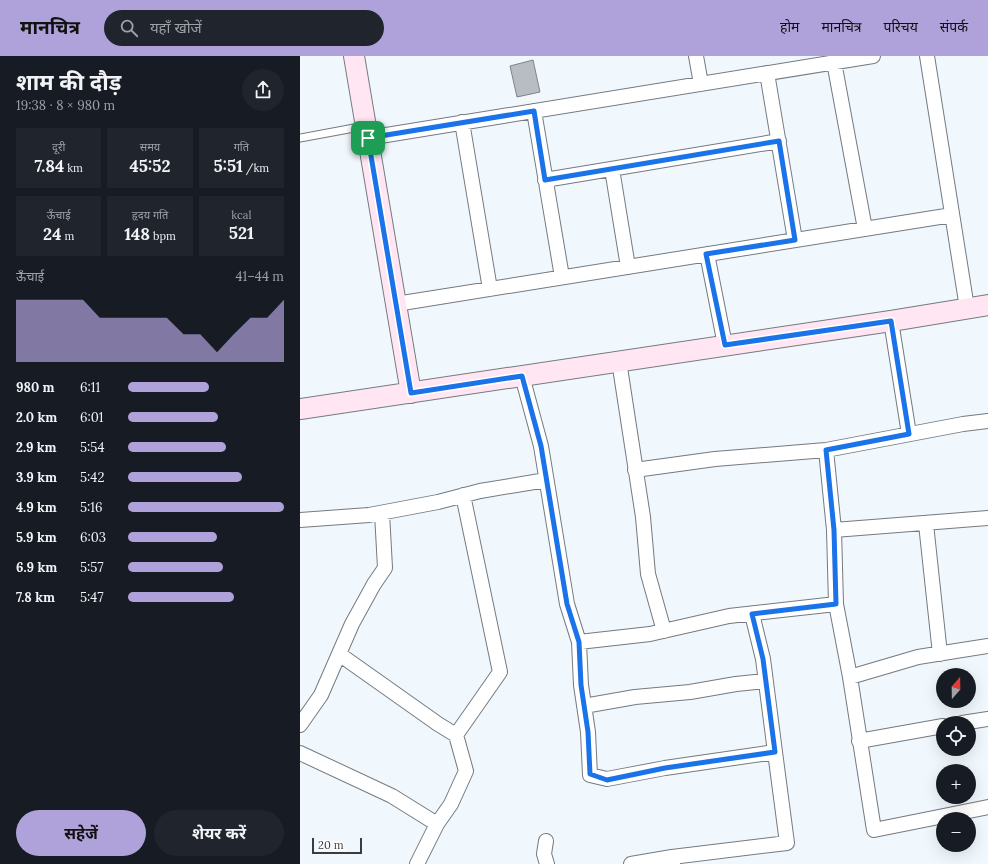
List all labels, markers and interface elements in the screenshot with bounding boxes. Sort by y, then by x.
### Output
search box [104,10,384,46]
text: मानचित्र [20,15,80,39]
icon: search [118,17,140,39]
text: यहाँ खोजें [150,18,202,37]
text: होम [780,18,799,36]
text: मानचित्र [821,18,862,36]
text: परिचय [884,18,918,36]
text: संपर्क [940,18,968,36]
text: शाम की दौड़ [16,68,121,96]
button: share [242,69,284,111]
text: 19:38 · 8 × 980 m [16,97,115,114]
pin [351,121,385,155]
icon: arrive [357,127,379,149]
text: दूरी [52,140,65,154]
text: समय [140,140,160,154]
text: गति [234,140,249,154]
text: 7.84 [34,155,64,177]
text: 45:52 [130,155,170,177]
text: 5:51 [213,155,243,177]
text: km [64,161,83,175]
text: /km [243,161,269,175]
text: ऊँचाई [47,208,71,222]
text: हृदय गति [132,208,168,222]
text: kcal [231,208,251,222]
text: 521 [229,222,254,244]
text: 24 [43,223,61,245]
text: 148 [124,223,150,245]
text: m [61,229,74,243]
text: bpm [150,229,176,243]
text: ऊँचाई [16,268,44,285]
text: 41–44 m [236,268,284,285]
text: 980 m [16,379,55,396]
text: 6:11 [80,379,100,396]
text: 2.0 km [16,409,57,426]
text: 6:01 [80,409,104,426]
text: 2.9 km [16,439,57,456]
text: 5:54 [80,439,104,456]
text: 3.9 km [16,469,57,486]
text: 5:42 [80,469,104,486]
text: 4.9 km [16,499,57,516]
text: 5:16 [80,499,103,516]
text: 5.9 km [16,529,57,546]
text: 6:03 [80,529,106,546]
text: 6.9 km [16,559,57,576]
text: 5:57 [80,559,103,576]
text: 7.8 km [16,589,55,606]
text: 5:47 [80,589,103,606]
north arrow [936,668,976,708]
map controls [936,668,976,852]
button: locate [936,716,976,756]
button: + [936,764,976,804]
button: सहेजें [16,810,146,856]
button: शेयर करें [154,810,284,856]
button: − [936,812,976,852]
scale bar [312,836,362,855]
text: 20 m [318,838,343,852]

